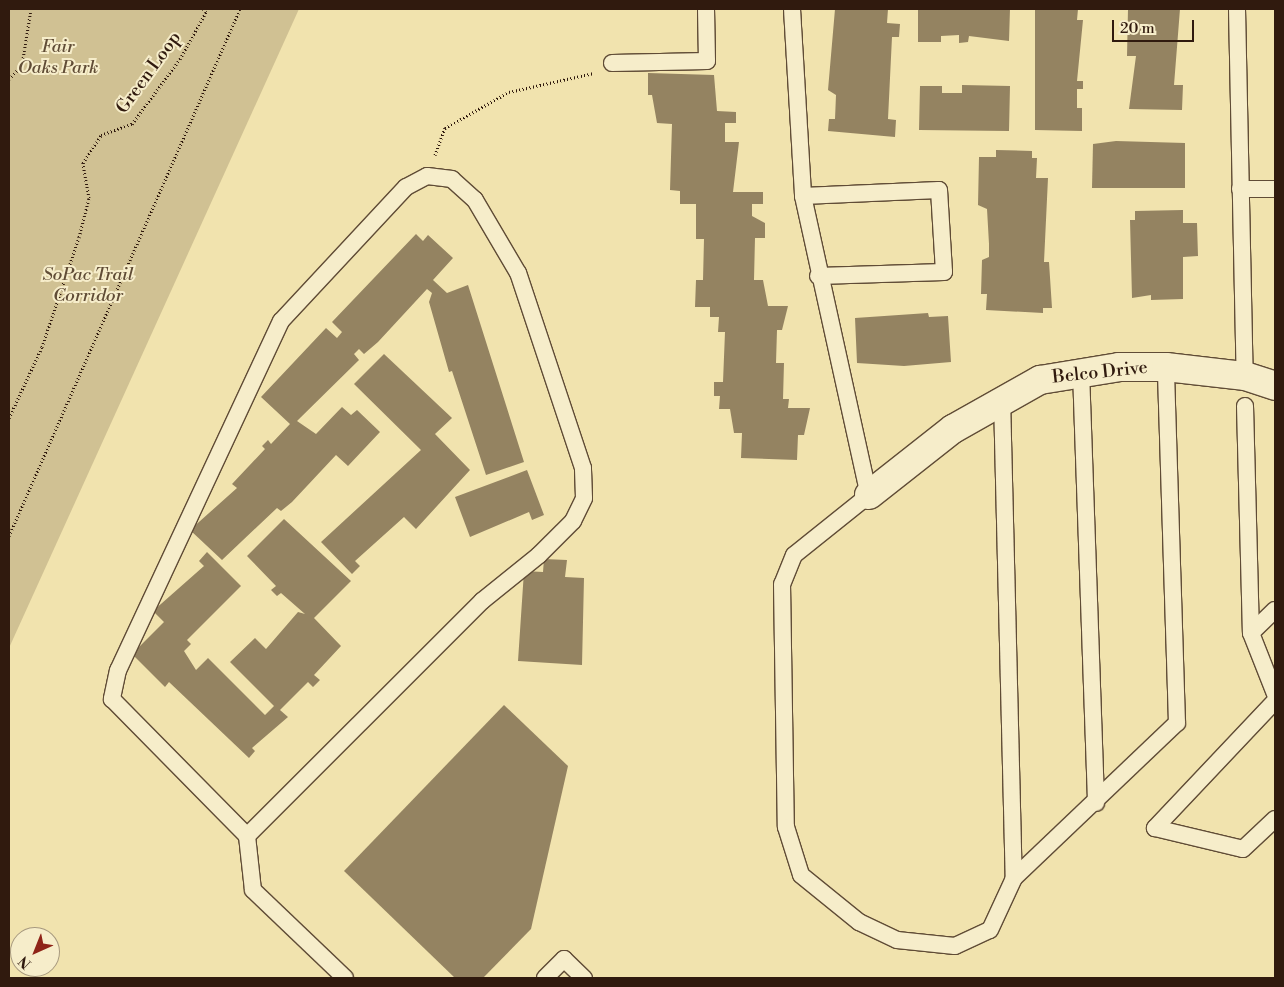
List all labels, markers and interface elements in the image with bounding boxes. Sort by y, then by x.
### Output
scale bar [1114,10,1196,42]
text: 20 m [1120,19,1155,38]
street label: Green Loop [112,28,186,118]
park label: Fair Oaks Park [18,37,98,80]
park label: SoPac Trail Corridor [42,265,134,308]
street label: Belco Drive [1051,357,1149,389]
north arrow [10,927,60,977]
text: N [15,952,36,972]

